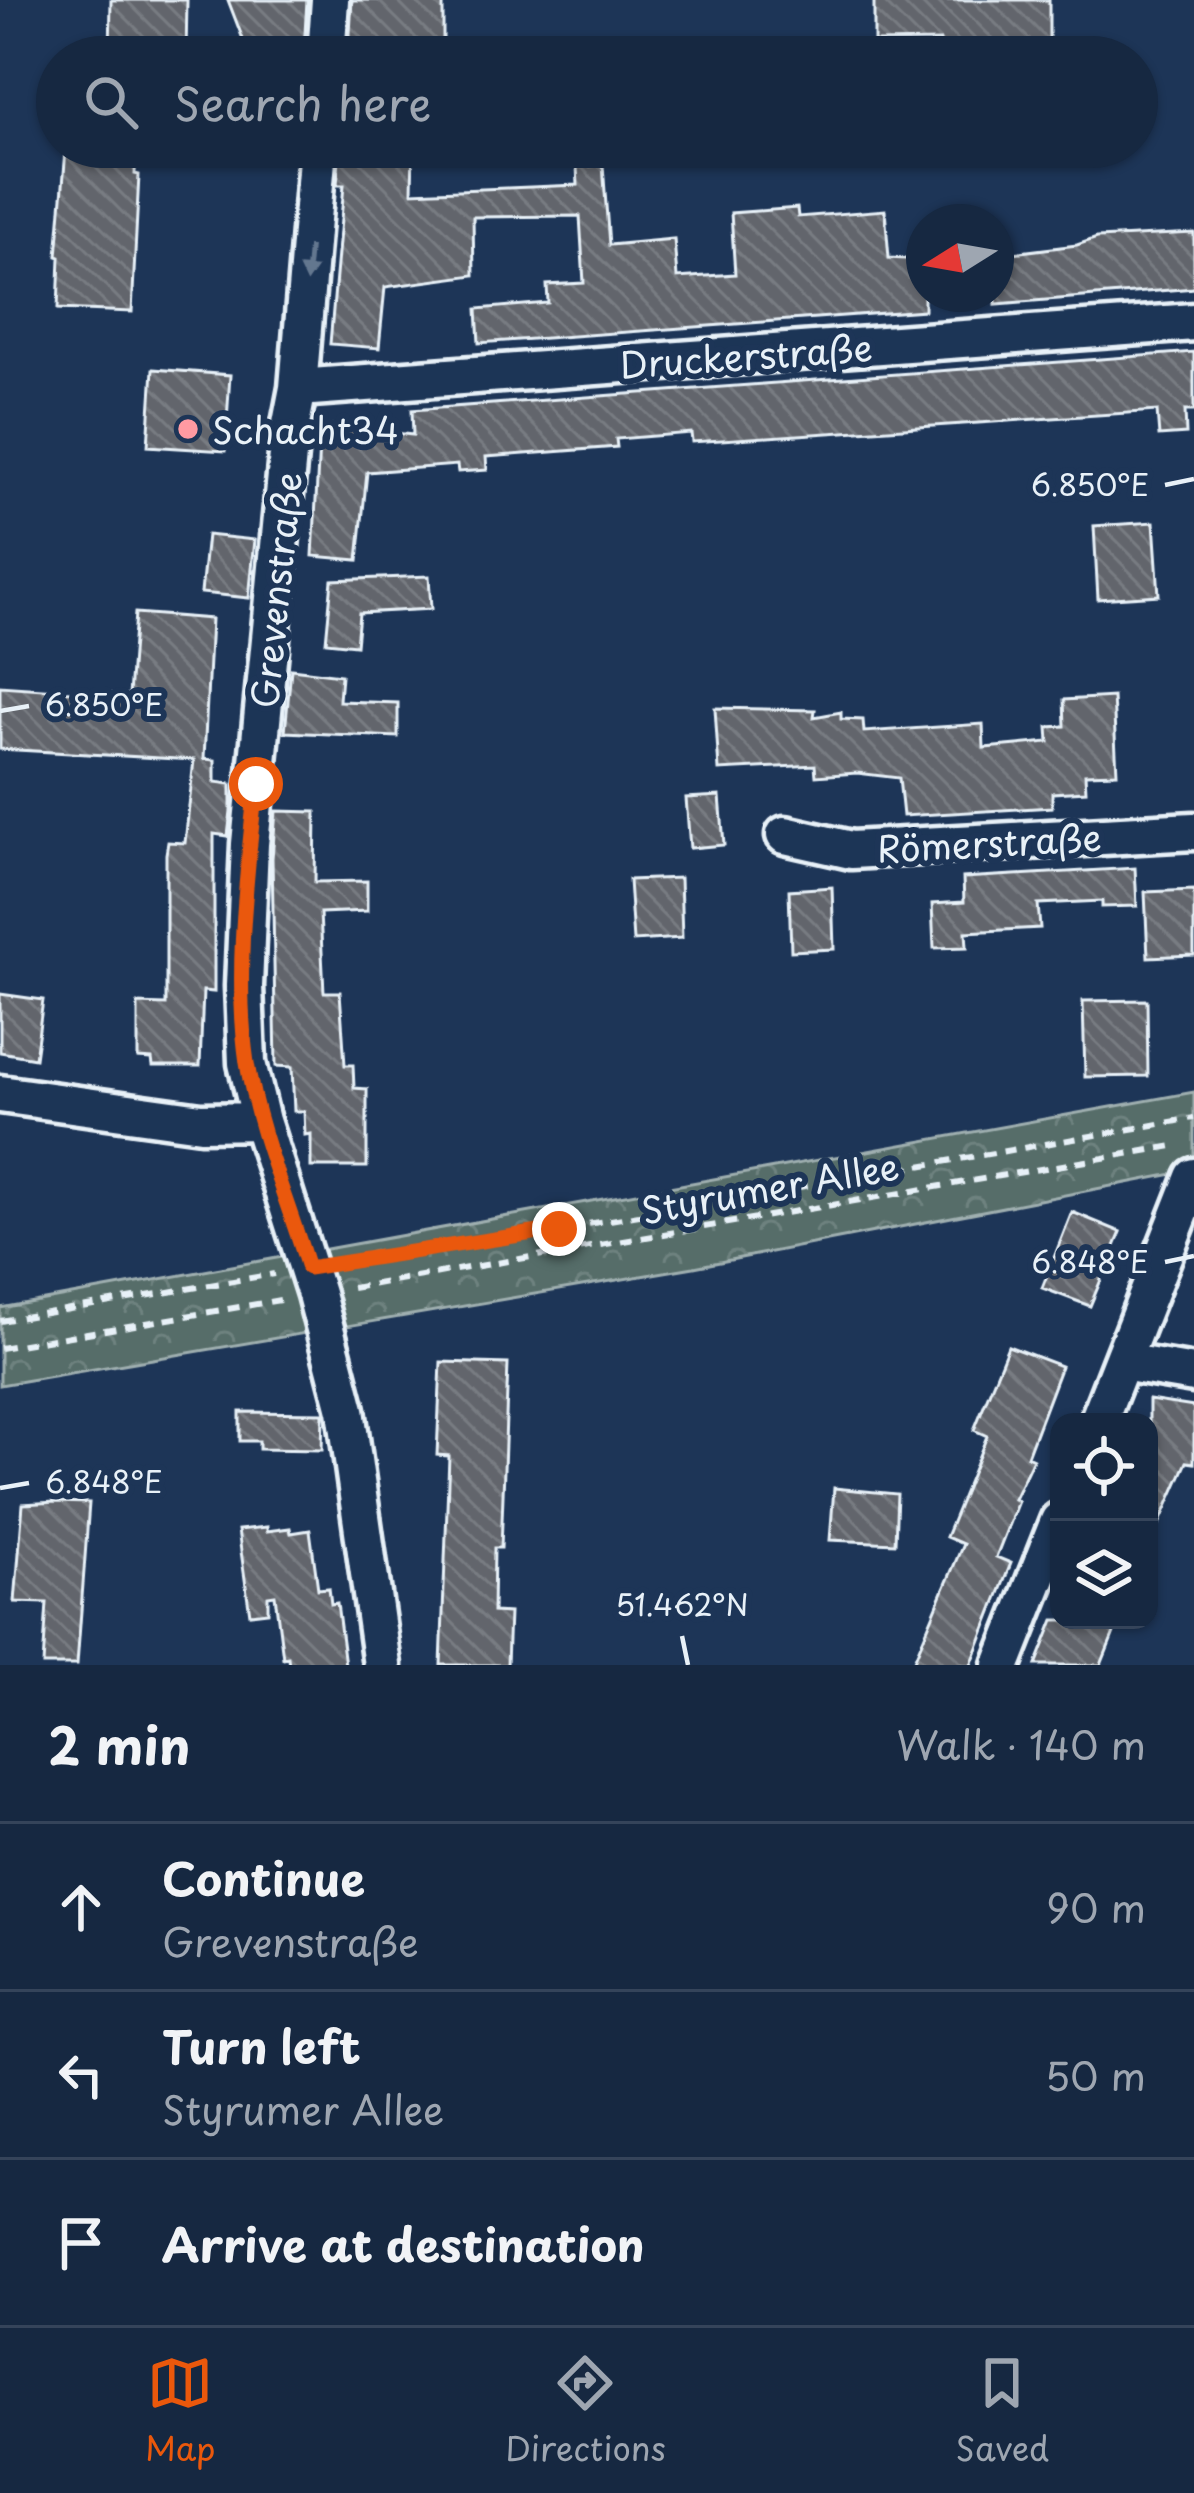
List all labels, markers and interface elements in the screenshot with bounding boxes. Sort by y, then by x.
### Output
search box [36,36,1158,168]
text: Search here [174,68,431,136]
icon: search [78,69,144,135]
north arrow [906,204,1014,312]
one-way arrow [299,246,318,283]
street label: Druckerstraße [618,319,874,391]
place label: Schacht34 [212,402,399,456]
marker: Schacht34 [175,416,201,442]
text: 6.850°E [1031,461,1149,506]
street label: Grevenstraße [236,469,314,711]
text: 6.850°E [45,681,163,726]
route start [229,757,283,811]
street label: Römerstraße [875,809,1103,875]
street label: Styrumer Allee [637,1138,903,1236]
route end [532,1202,586,1256]
text: 6.848°E [1031,1238,1149,1283]
map controls [1050,1413,1158,1629]
button: locate [1050,1413,1158,1521]
text: 6.848°E [45,1458,163,1503]
button: layers [1050,1521,1158,1629]
text: 51.462°N [615,1581,749,1626]
text: 2 min [48,1705,190,1782]
text: Walk · 140 m [897,1714,1146,1773]
text: Continue [162,1843,365,1911]
icon: ahead [48,1874,114,1940]
text: 90 m [1046,1877,1146,1936]
text: Grevenstraße [162,1911,419,1970]
text: Turn left [162,2011,361,2079]
icon: left [48,2042,114,2108]
text: 50 m [1045,2045,1146,2104]
text: Styrumer Allee [162,2079,444,2138]
text: Arrive at destination [162,2209,645,2277]
icon: arrive [48,2210,114,2276]
tab: Map [145,2350,215,2472]
tab: Directions [505,2350,666,2472]
tab: Saved [955,2350,1049,2472]

